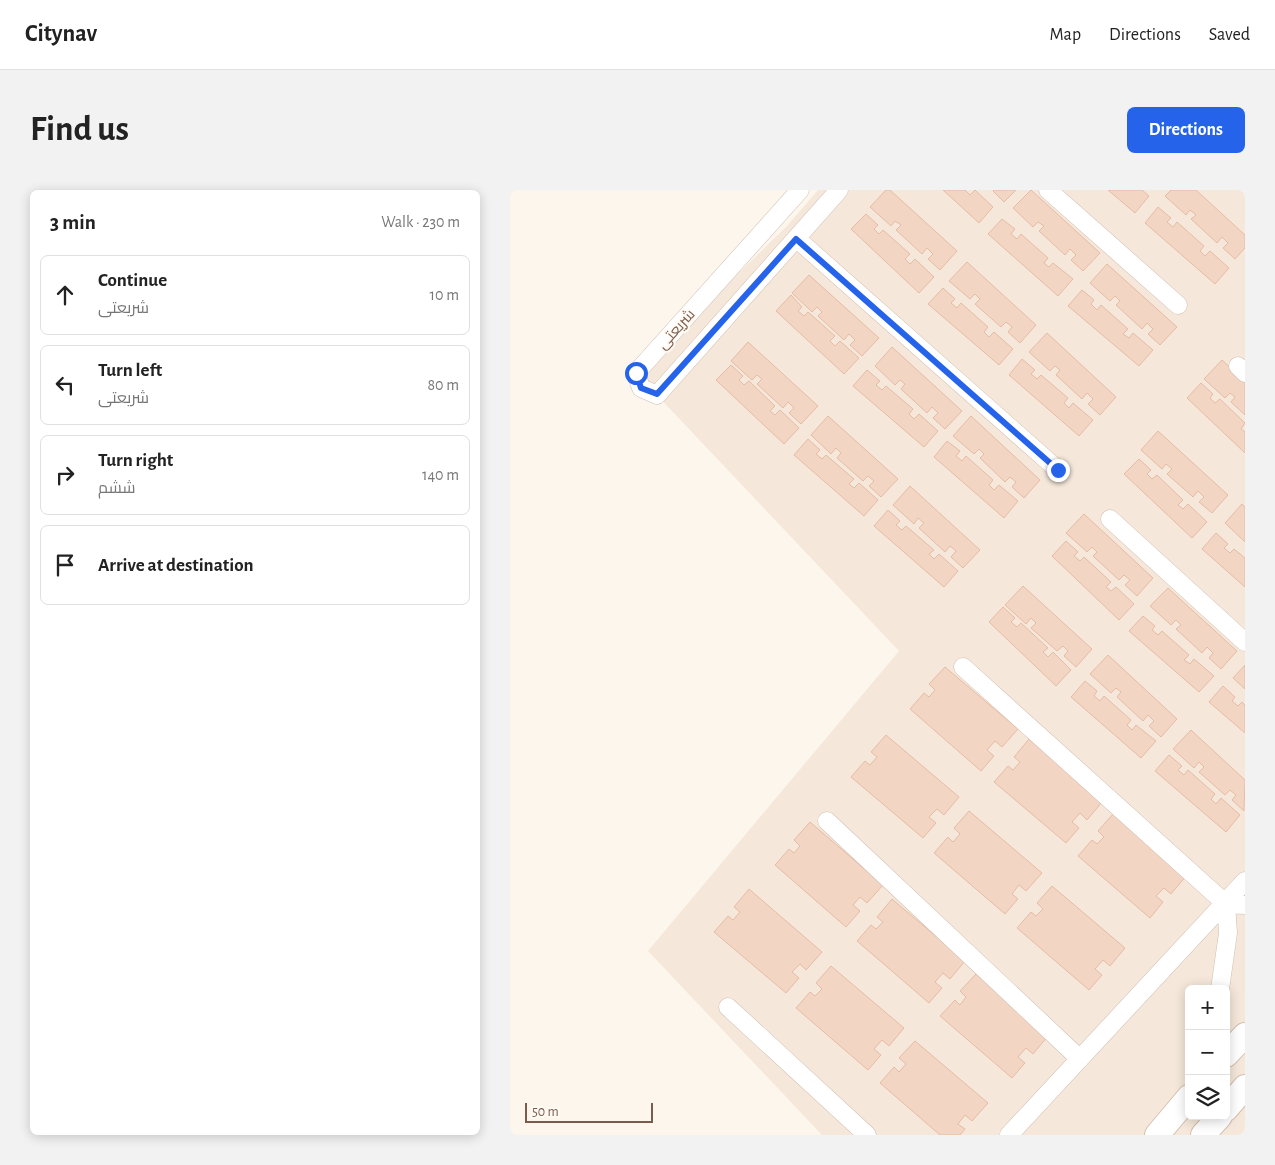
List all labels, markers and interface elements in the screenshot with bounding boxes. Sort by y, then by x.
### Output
text: Citynav [25,22,97,46]
text: Map [1050,26,1081,44]
text: Directions [1109,26,1181,44]
text: Saved [1209,26,1250,44]
button: Directions [1127,107,1245,153]
text: Find us [30,112,129,147]
text: 3 min [50,212,96,233]
text: Walk · 230 m [381,214,460,230]
text: Continue [98,271,167,290]
icon: ahead [51,281,79,309]
text: 10 m [430,287,459,303]
text: شریعتی [98,300,149,316]
street label: شریعتی [654,306,699,353]
text: Turn left [98,361,162,380]
route start [625,362,648,385]
icon: left [51,371,79,399]
text: 80 m [428,377,459,393]
text: شریعتی [98,390,149,406]
text: Turn right [98,451,173,470]
route end [1047,459,1070,482]
icon: right [51,461,79,489]
text: 140 m [422,467,459,483]
text: ششم [98,480,136,496]
icon: arrive [51,551,79,579]
text: Arrive at destination [98,556,254,575]
map controls [1185,985,1230,1120]
button: + [1185,985,1230,1030]
button: − [1185,1030,1230,1075]
button: layers [1185,1075,1230,1120]
scale bar [525,1100,652,1123]
text: 50 m [532,1105,559,1119]

